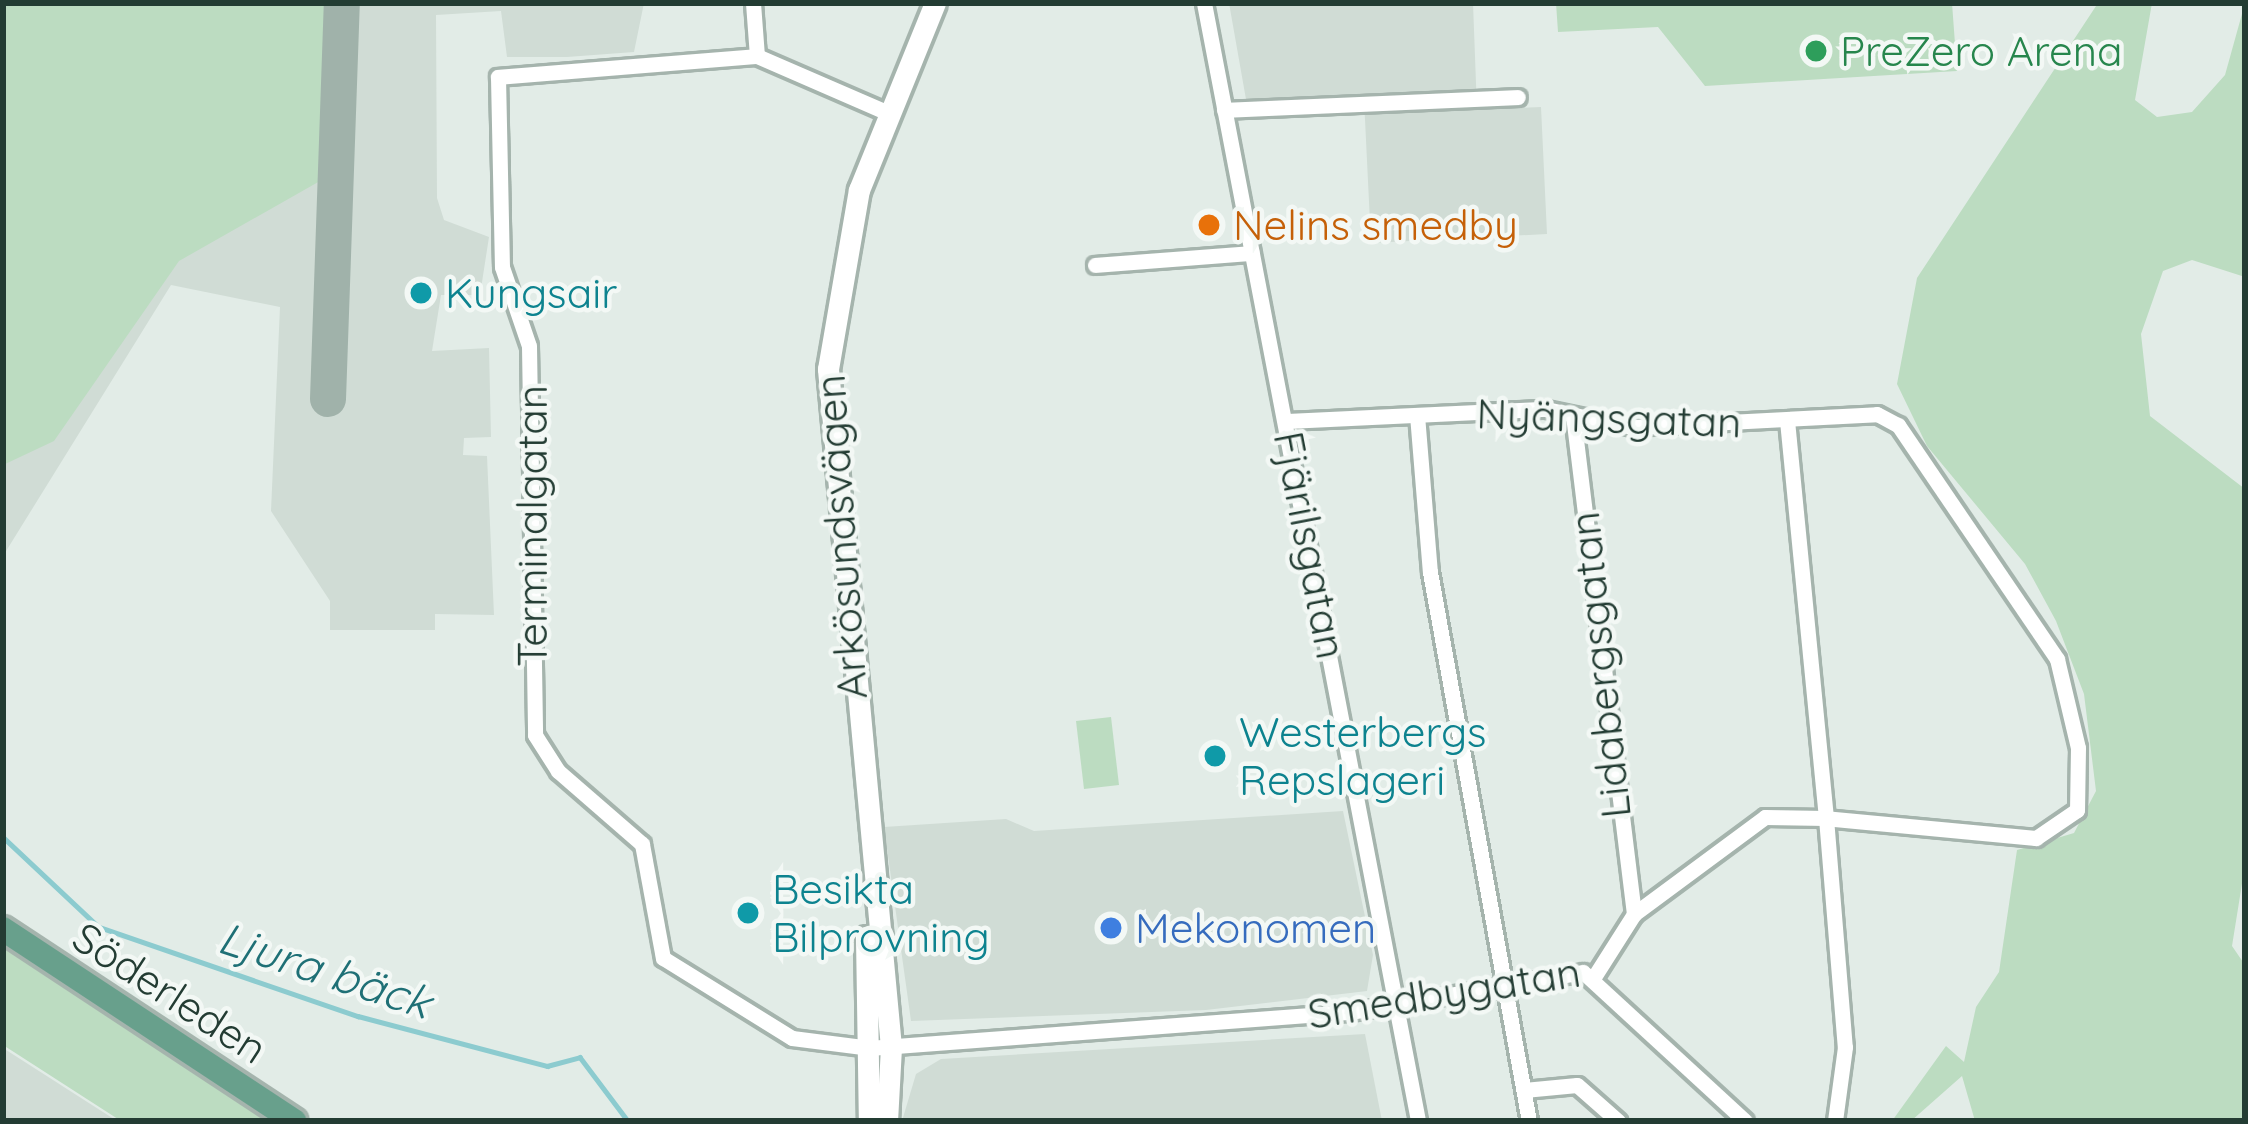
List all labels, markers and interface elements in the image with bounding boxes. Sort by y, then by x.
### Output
place label: PreZero Arena [1840,26,2123,76]
marker: PreZero Arena [1803,38,1829,64]
place label: Nelins smedby [1233,200,1518,250]
marker: Nelins smedby [1196,212,1222,238]
place label: Kungsair [445,268,617,318]
marker: Kungsair [408,280,434,306]
street label: Arkösundsvägen [805,373,877,701]
street label: Terminalgatan [507,385,557,667]
street label: Nyängsgatan [1476,388,1742,448]
street label: Fjärilsgatan [1263,427,1357,663]
street label: Lidabergsgatan [1559,509,1641,821]
place label: Westerbergs Repslageri [1239,707,1487,806]
marker: Westerbergs Repslageri [1202,743,1228,769]
place label: Besikta Bilprovning [772,864,990,962]
marker: Besikta Bilprovning [735,900,761,926]
place label: Mekonomen [1135,903,1376,953]
water label: Ljura bäck [212,910,438,1030]
street label: Söderleden [64,912,276,1074]
marker: Mekonomen [1098,915,1124,941]
street label: Smedbygatan [1304,947,1584,1039]

